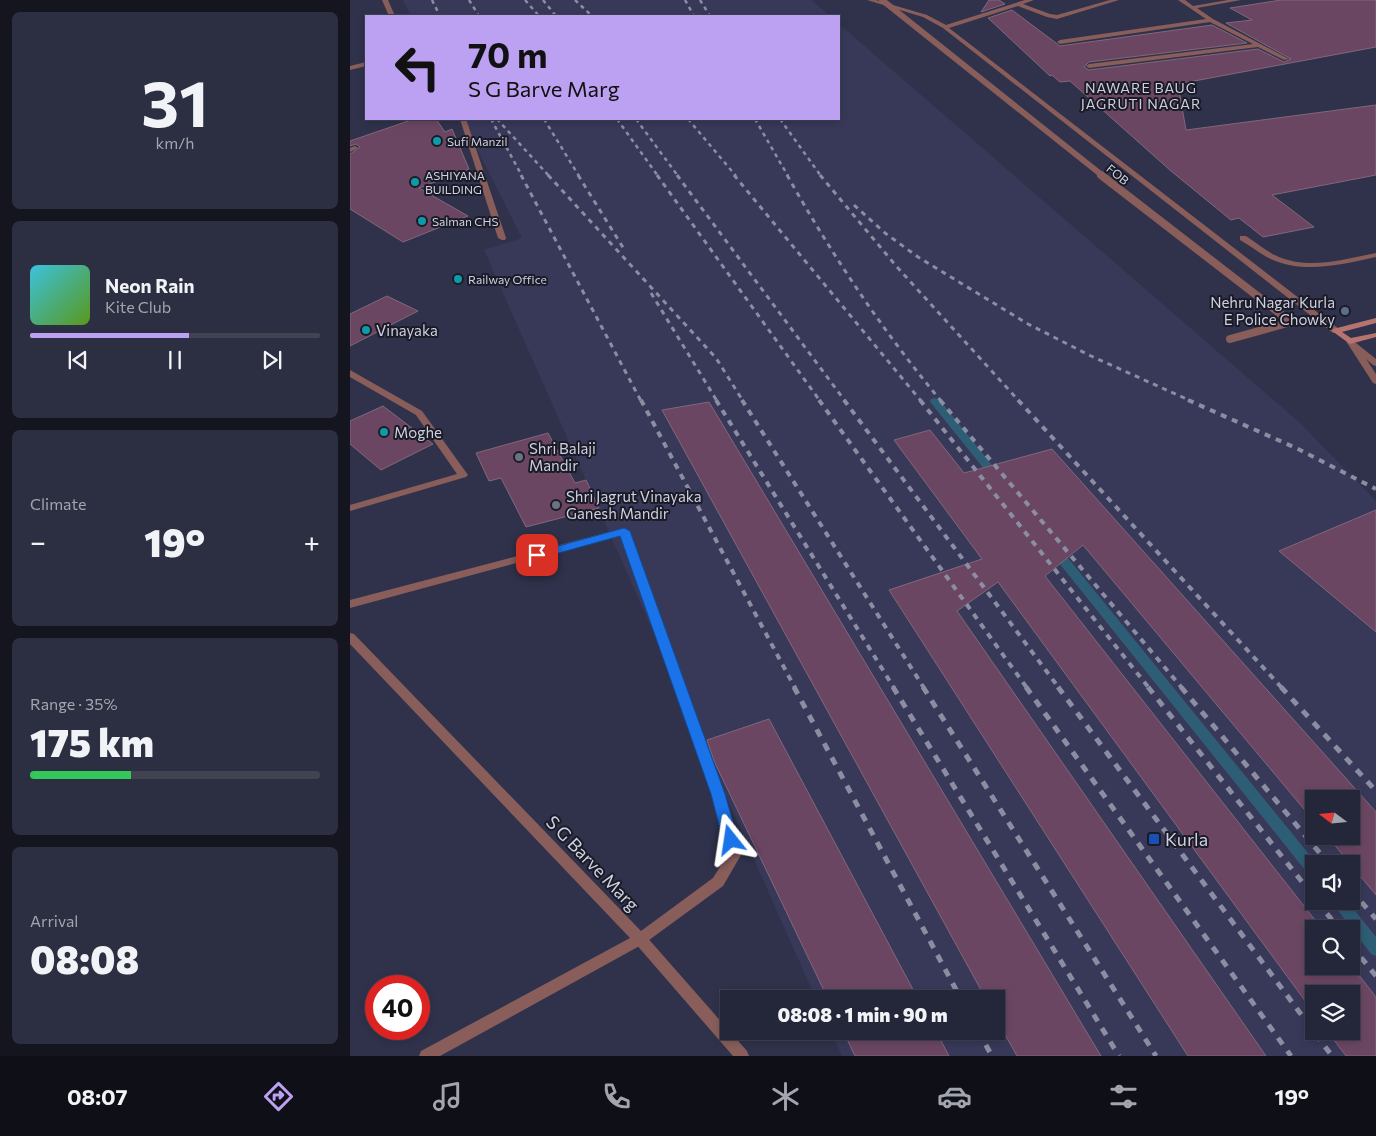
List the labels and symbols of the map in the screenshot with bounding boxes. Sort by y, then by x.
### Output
district label: NAWARE BAUG JAGRUTI NAGAR [1081,79,1201,112]
place label: Sufi Manzil [447,134,507,148]
marker: Sufi Manzil [431,135,443,147]
street label: FOB [1104,161,1132,187]
place label: ASHIYANA BUILDING [425,168,485,196]
marker: ASHIYANA BUILDING [409,176,421,188]
place label: Salman CHS [432,214,499,228]
marker: Salman CHS [416,215,428,227]
place label: Railway Office [468,272,547,286]
marker: Railway Office [452,273,464,285]
place label: Nehru Nagar Kurla E Police Chowky [1210,293,1335,328]
marker: Nehru Nagar Kurla E Police Chowky [1339,305,1351,317]
place label: Vinayaka [376,321,438,339]
marker: Vinayaka [360,324,372,336]
place label: Moghe [394,423,442,441]
marker: Moghe [378,426,390,438]
place label: Shri Balaji Mandir [529,439,596,474]
marker: Shri Balaji Mandir [513,451,525,463]
place label: Shri Jagrut Vinayaka Ganesh Mandir [566,487,702,522]
marker: Shri Jagrut Vinayaka Ganesh Mandir [550,499,562,511]
pin [516,534,558,576]
north arrow [1305,790,1360,845]
street label: S G Barve Marg [542,811,644,915]
position arrow [704,813,756,865]
place label: Kurla [1165,828,1208,850]
marker: Kurla [1147,832,1161,846]
speed limit sign: 40 [365,975,430,1040]

